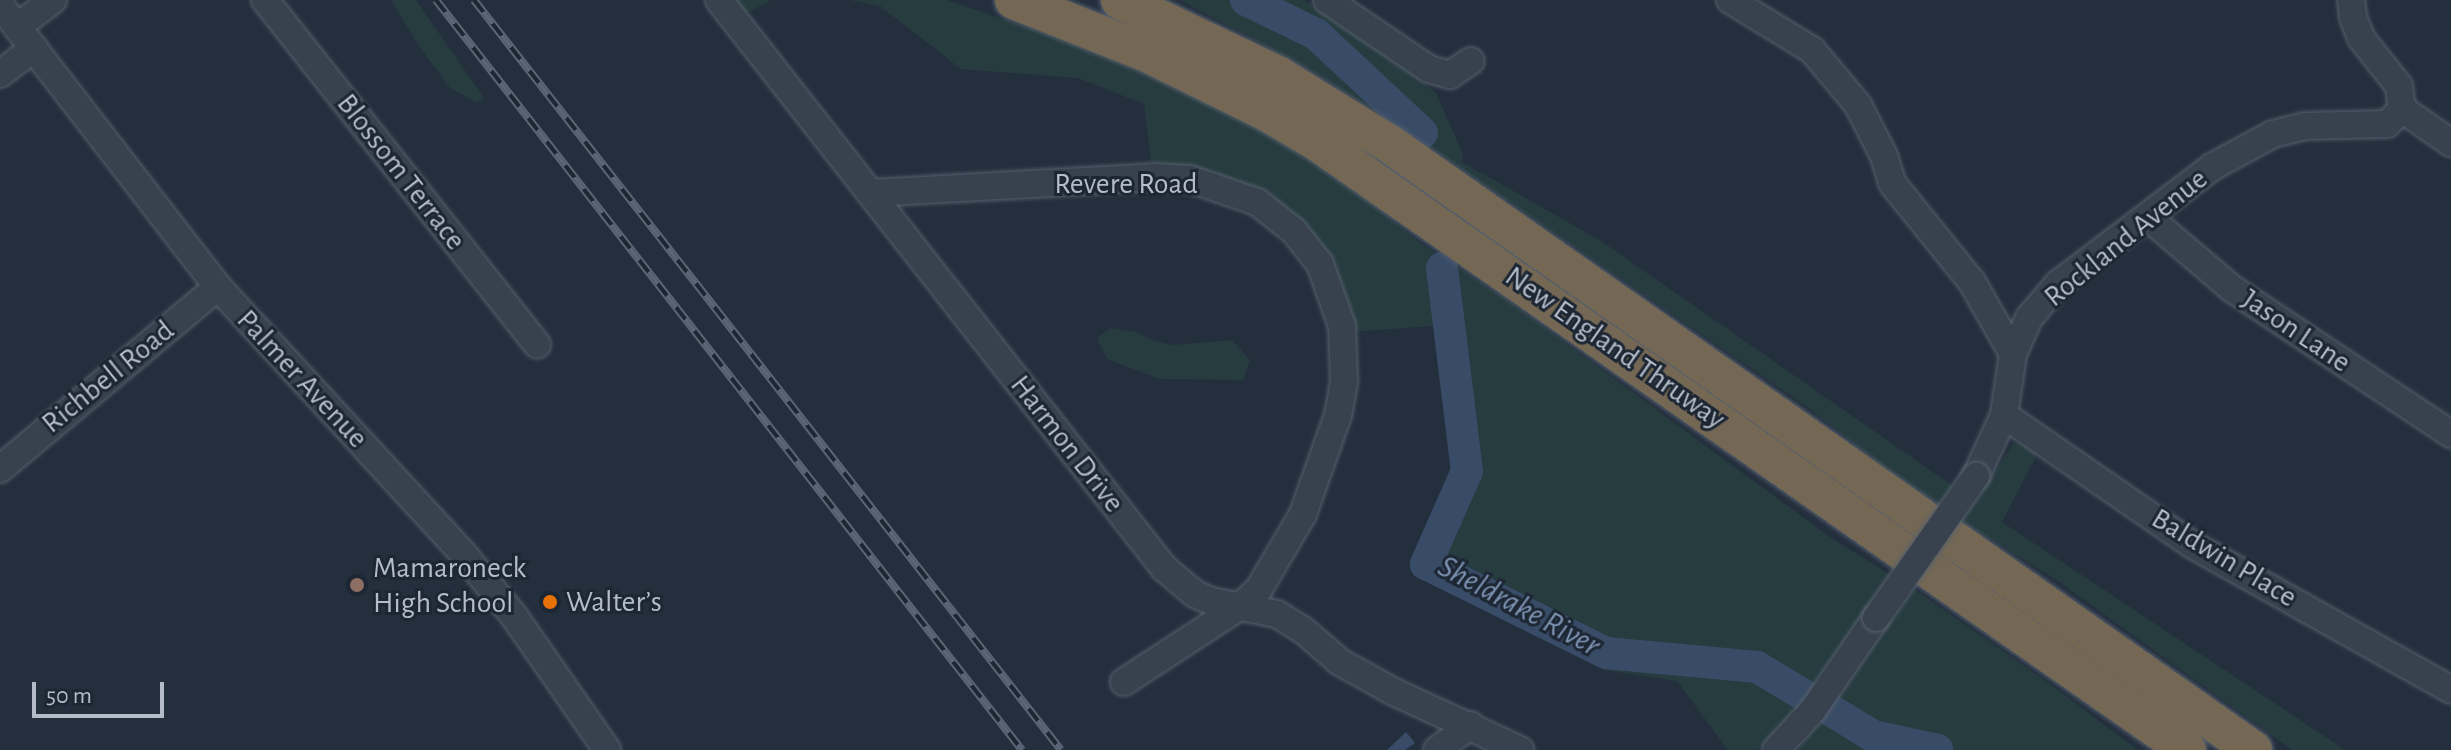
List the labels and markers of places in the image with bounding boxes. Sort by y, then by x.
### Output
place label: Mamaroneck High School [373,550,526,620]
marker: Mamaroneck High School [348,576,366,594]
place label: Walter’s [566,584,662,620]
marker: Walter’s [541,593,559,611]

